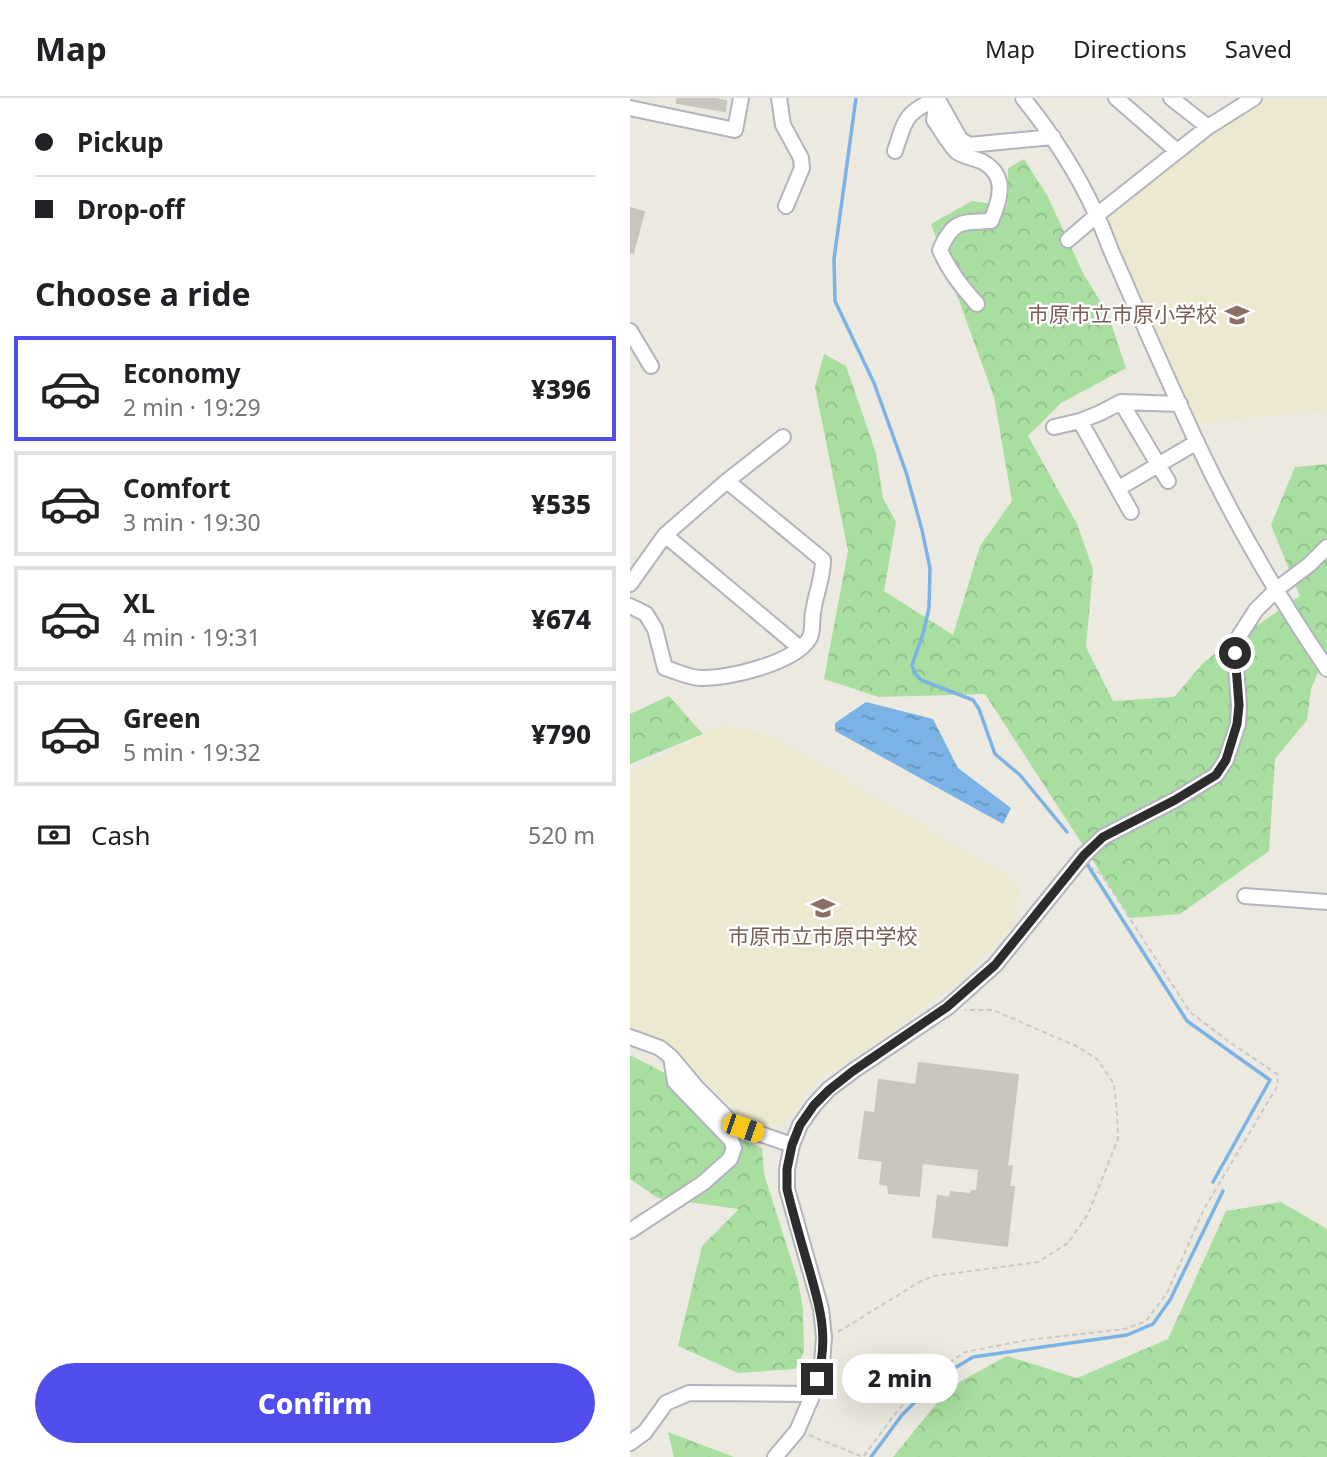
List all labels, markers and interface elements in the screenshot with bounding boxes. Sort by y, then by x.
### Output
text: Map [35,26,107,71]
text: Map [985,32,1035,65]
text: Directions [1073,32,1187,65]
text: Saved [1225,32,1292,65]
text: Pickup [77,124,164,160]
text: Drop-off [77,191,184,227]
text: Choose a ride [35,272,251,315]
place label: 市原市立市原小学校 [1028,300,1217,328]
school or university icon: 市原市立市原小学校 [1223,301,1251,329]
text: Economy [123,355,241,391]
icon: car [39,357,102,420]
text: ¥396 [531,371,591,407]
text: 2 min · 19:29 [123,391,261,423]
text: Comfort [123,470,231,506]
icon: car [39,472,102,535]
text: ¥535 [531,486,591,522]
text: 3 min · 19:30 [123,506,261,538]
text: XL [123,585,155,621]
icon: car [39,587,102,650]
text: ¥674 [531,601,591,637]
text: 4 min · 19:31 [123,621,261,653]
route start [1219,637,1251,669]
text: Green [123,700,201,736]
icon: car [39,702,102,765]
text: ¥790 [531,716,591,752]
text: 5 min · 19:32 [123,736,261,768]
icon: cash [35,816,73,854]
text: Cash [91,817,151,853]
text: 520 m [528,819,595,851]
school or university icon: 市原市立市原中学校 [809,894,837,922]
place label: 市原市立市原中学校 [729,922,918,950]
car [720,1111,767,1145]
callout: 2 min [842,1354,957,1404]
text: 2 min [868,1362,932,1394]
button: Confirm [35,1363,595,1443]
route end [801,1363,833,1395]

